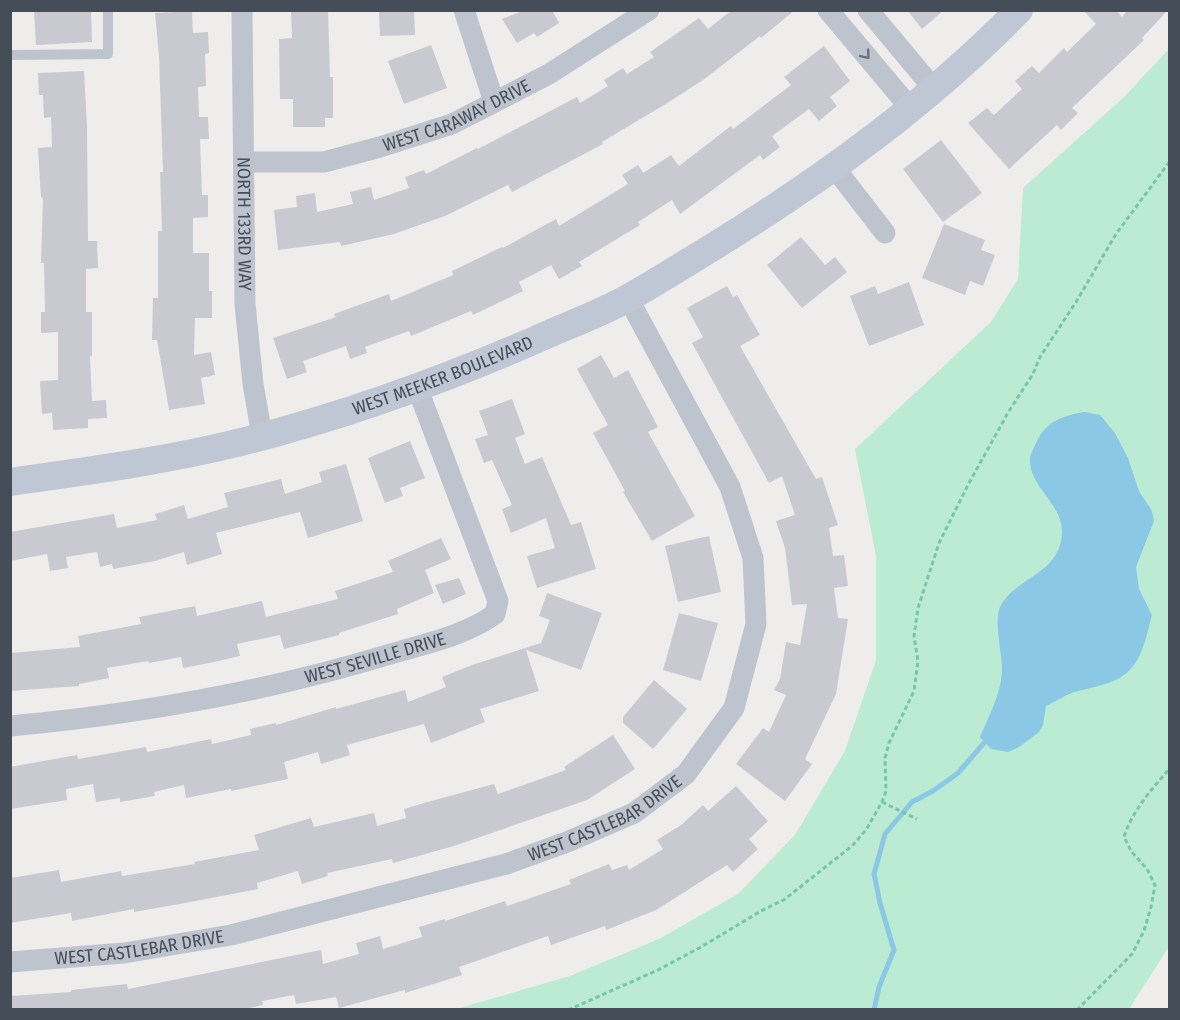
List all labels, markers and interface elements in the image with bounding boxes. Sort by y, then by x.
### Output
one-way arrow [859,48,870,59]
street label: WEST CARAWAY DRIVE [380,74,534,156]
street label: NORTH 133RD WAY [233,157,256,291]
street label: WEST MEEKER BOULEVARD [350,331,536,420]
street label: WEST SEVILLE DRIVE [302,628,448,688]
street label: WEST CASTLEBAR DRIVE [525,770,686,866]
street label: WEST CASTLEBAR DRIVE [54,925,225,969]

